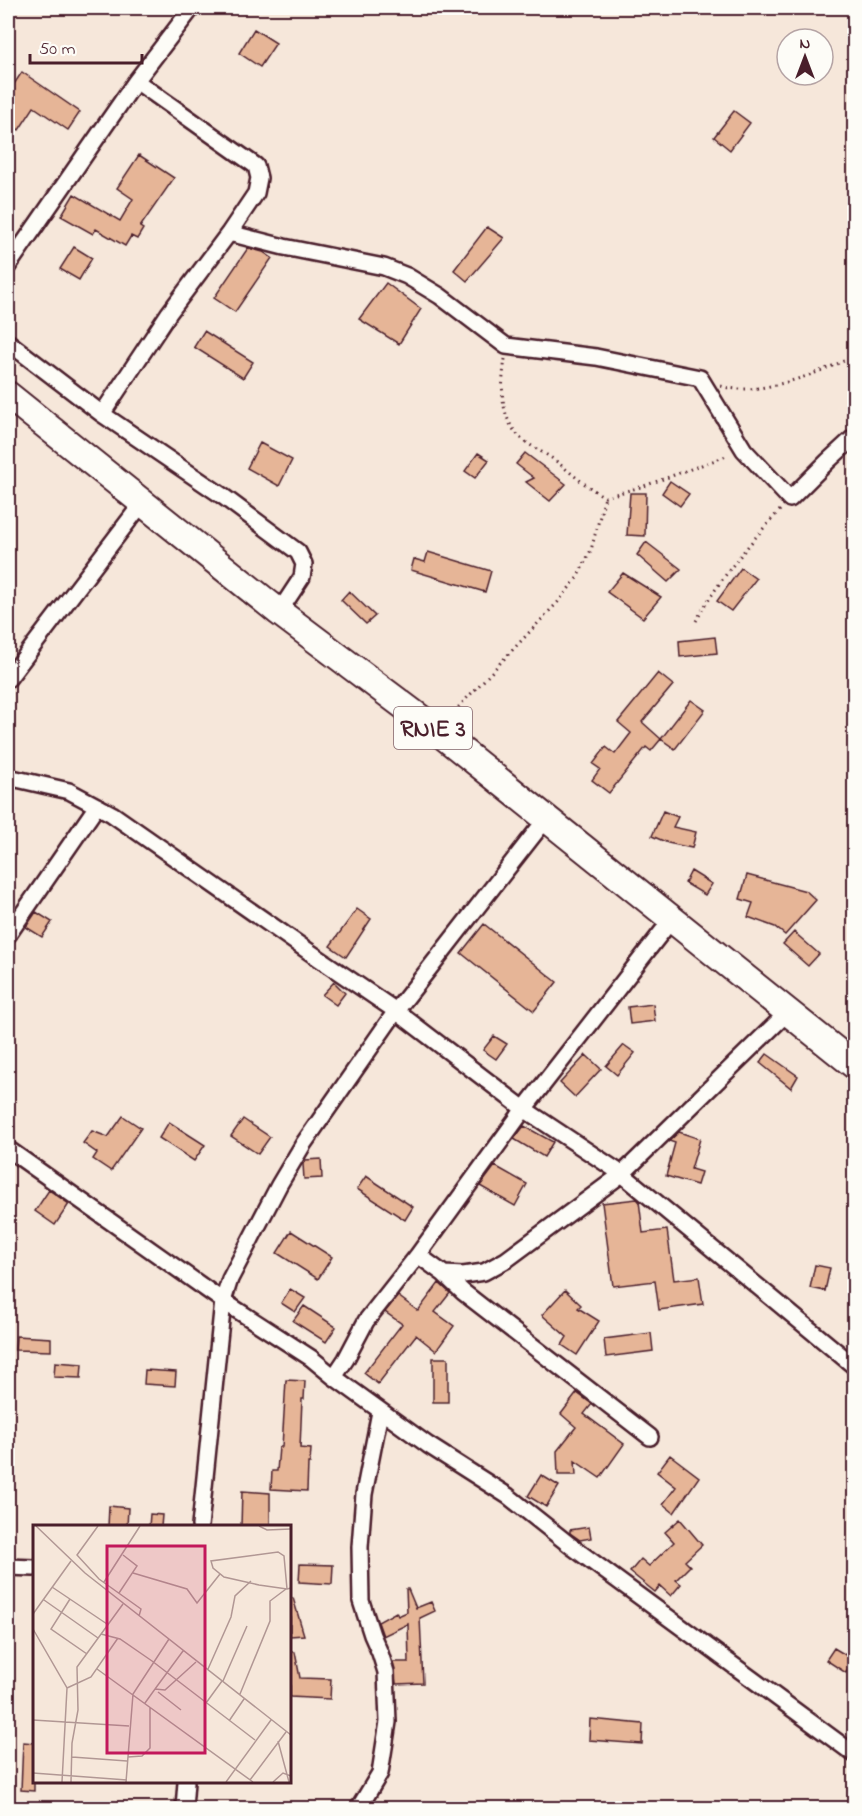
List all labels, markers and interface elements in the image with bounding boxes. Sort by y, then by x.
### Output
scale bar [30,27,142,65]
north arrow [775,27,835,87]
text: N [800,32,811,56]
text: 50 m [39,37,76,63]
road number: RNIE 3 [394,707,472,749]
inset map [33,1525,291,1783]

